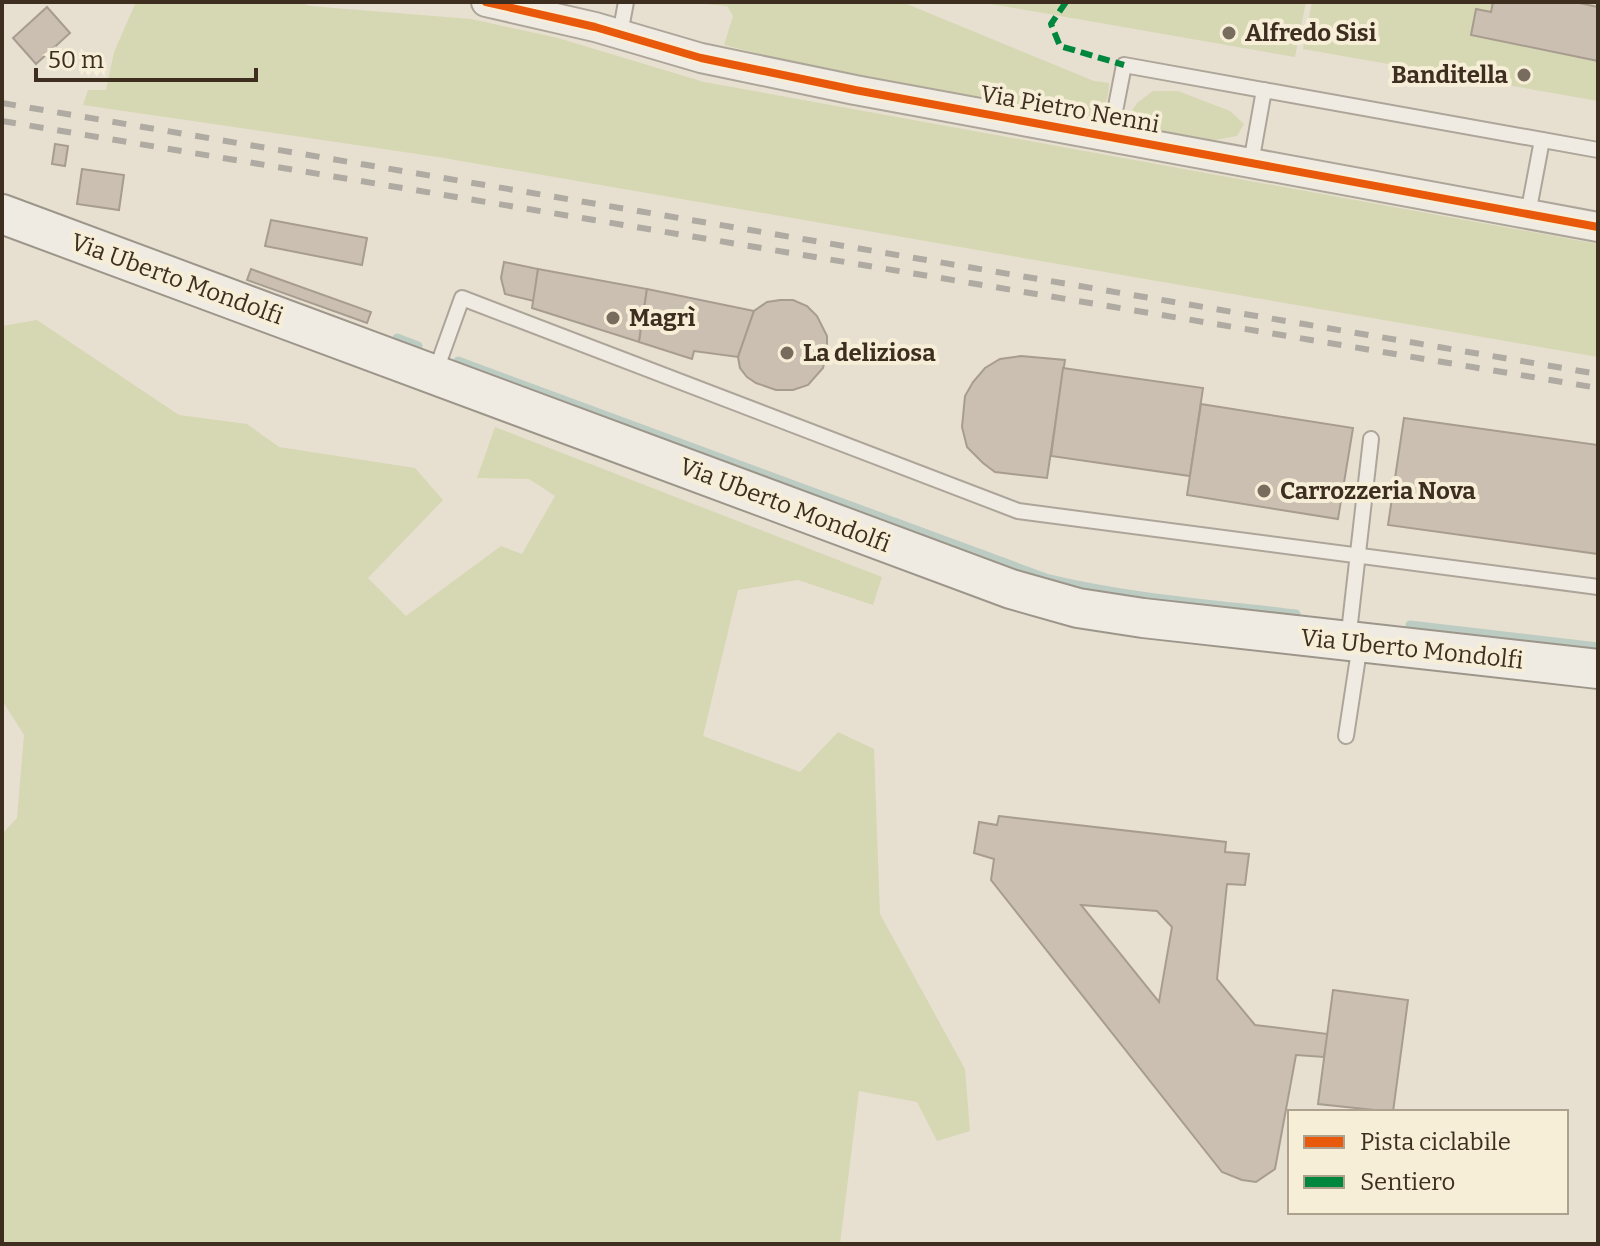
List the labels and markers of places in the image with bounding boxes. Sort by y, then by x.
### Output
place label: Alfredo Sisi [1245,19,1377,47]
marker: Alfredo Sisi [1220,24,1238,42]
place label: Banditella [1391,61,1509,89]
marker: Banditella [1515,66,1533,84]
place label: Magrì [629,304,696,332]
marker: Magrì [604,309,622,327]
place label: La deliziosa [803,339,936,367]
marker: La deliziosa [778,344,796,362]
place label: Carrozzeria Nova [1280,477,1476,505]
marker: Carrozzeria Nova [1255,482,1273,500]

